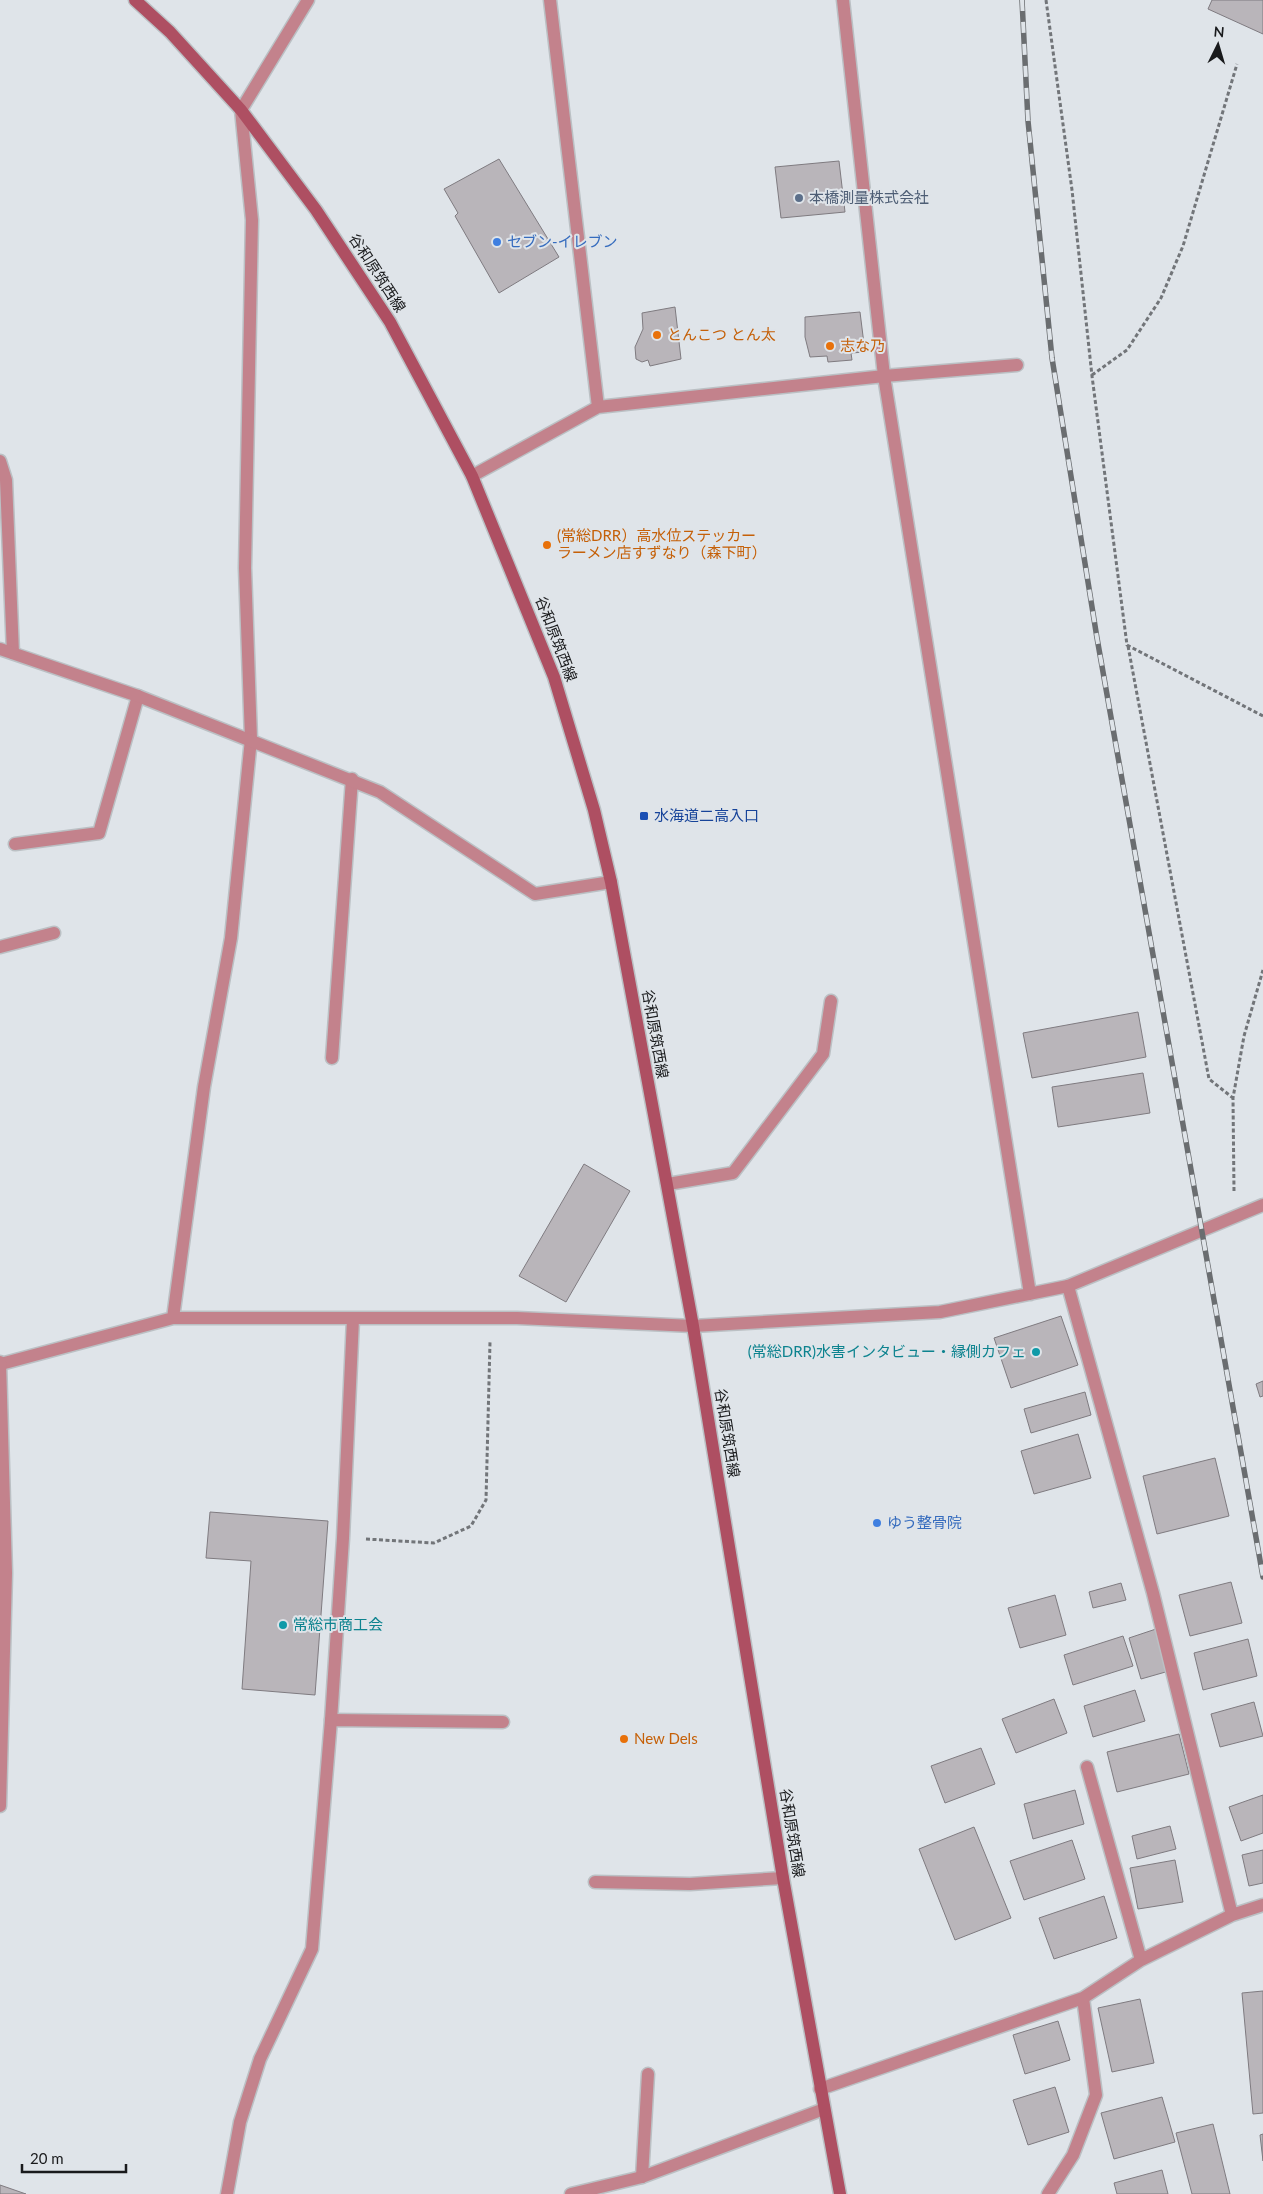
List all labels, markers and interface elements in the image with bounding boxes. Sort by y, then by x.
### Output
north arrow [1193,20,1243,70]
text: N [1213,23,1225,40]
place label: 本橋測量株式会社 [809,188,929,206]
marker: 本橋測量株式会社 [793,192,805,204]
street label: 谷和原筑西線 [346,230,410,315]
place label: セブン-イレブン [507,232,618,250]
marker: セブン-イレブン [491,236,503,248]
place label: とんこつ とん太 [667,325,776,343]
marker: とんこつ とん太 [651,329,663,341]
place label: 志な乃 [840,336,885,354]
marker: 志な乃 [824,340,836,352]
place label: (常総DRR）高水位ステッカー ラーメン店すずなり（森下町） [557,526,766,561]
marker: (常総DRR）高水位ステッカー ラーメン店すずなり（森下町） [541,539,553,551]
street label: 谷和原筑西線 [532,593,581,684]
place label: 水海道二高入口 [654,806,759,824]
marker: 水海道二高入口 [638,810,650,822]
street label: 谷和原筑西線 [639,988,673,1080]
place label: (常総DRR)水害インタビュー・縁側カフェ [748,1342,1026,1360]
marker: (常総DRR)水害インタビュー・縁側カフェ [1030,1346,1042,1358]
street label: 谷和原筑西線 [712,1387,744,1479]
place label: ゆう整骨院 [887,1513,962,1531]
marker: ゆう整骨院 [871,1517,883,1529]
place label: 常総市商工会 [293,1615,383,1633]
marker: 常総市商工会 [277,1619,289,1631]
place label: New Dels [634,1729,698,1747]
marker: New Dels [618,1733,630,1745]
street label: 谷和原筑西線 [777,1787,809,1879]
scale bar [22,2142,126,2174]
text: 20 m [30,2149,64,2167]

